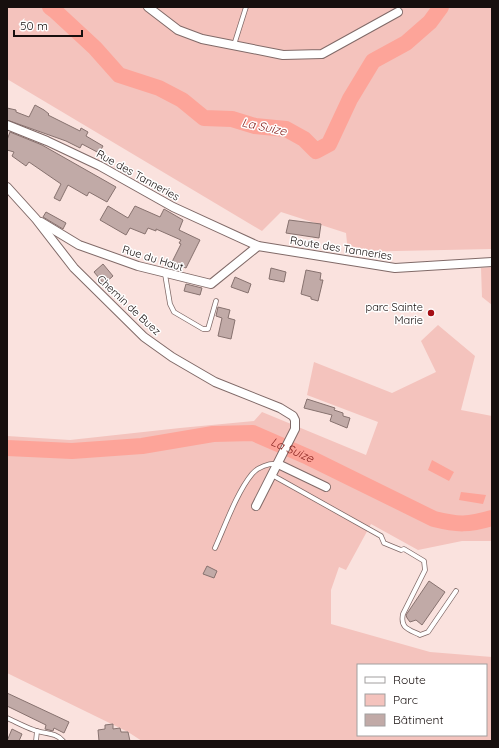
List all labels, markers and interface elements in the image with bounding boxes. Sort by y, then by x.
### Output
scale bar [14,12,82,38]
text: 50 m [20,18,48,33]
water label: La Suize [240,114,289,139]
street label: Rue des Tanneries [94,146,182,204]
street label: Route des Tanneries [289,233,393,263]
street label: Rue du Haut [121,242,186,274]
street label: Chemin de Buez [94,272,164,338]
place label: parc Sainte Marie [366,300,423,327]
marker: parc Sainte Marie [426,308,436,318]
water label: La Suize [269,434,318,466]
legend [357,664,487,736]
text: Route [393,672,426,687]
text: Parc [393,692,418,707]
text: Bâtiment [393,712,443,727]

